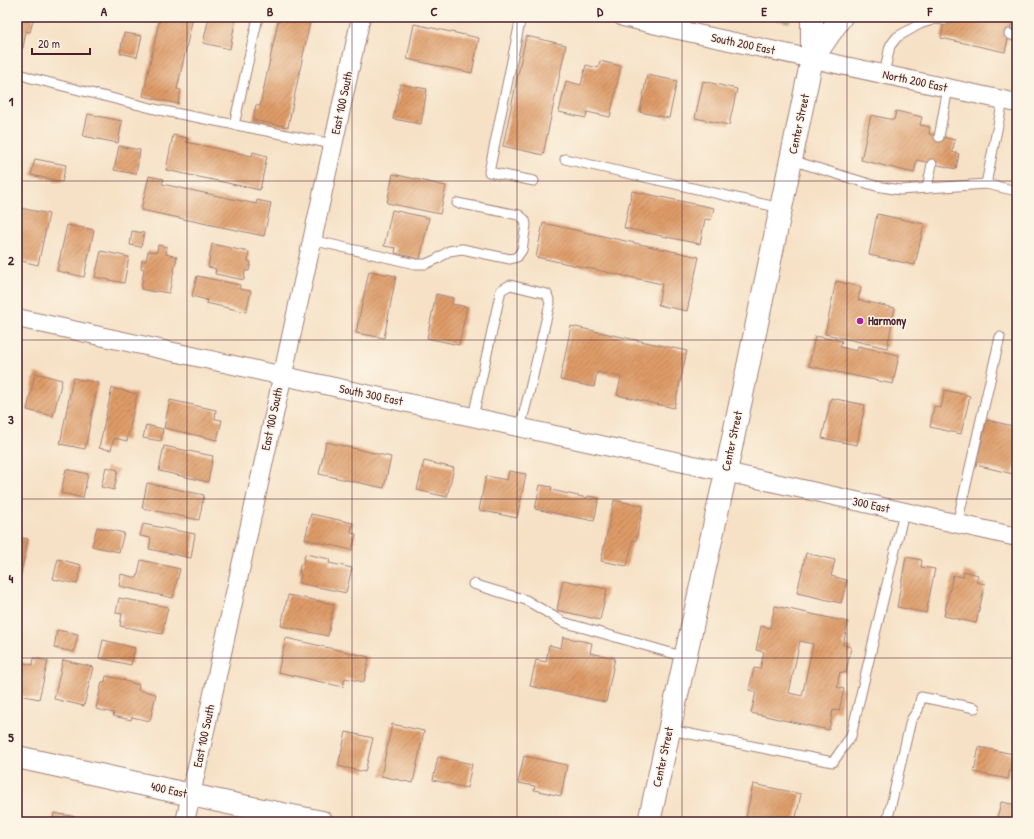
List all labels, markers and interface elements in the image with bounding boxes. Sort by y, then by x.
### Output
text: A [101,2,108,20]
text: B [267,2,274,20]
text: C [430,2,438,20]
text: D [597,2,604,20]
text: E [761,2,767,20]
text: F [927,2,934,20]
street label: South 200 East [710,28,777,59]
scale bar [32,30,90,56]
text: 20 m [38,35,60,52]
street label: North 200 East [881,65,950,96]
street label: East 100 South [327,70,356,136]
street label: Center Street [784,91,813,155]
text: 1 [9,92,14,110]
text: 2 [8,251,15,269]
place label: Harmony [868,312,906,330]
marker: Harmony [855,316,865,326]
street label: South 300 East [338,379,405,410]
street label: East 100 South [257,386,286,452]
street label: Center Street [717,408,746,472]
text: 3 [8,410,14,428]
street label: 300 East [851,492,892,517]
text: 4 [9,569,14,587]
street label: East 100 South [189,703,218,769]
street label: Center Street [648,724,677,788]
text: 5 [8,728,14,746]
street label: 400 East [149,777,190,802]

